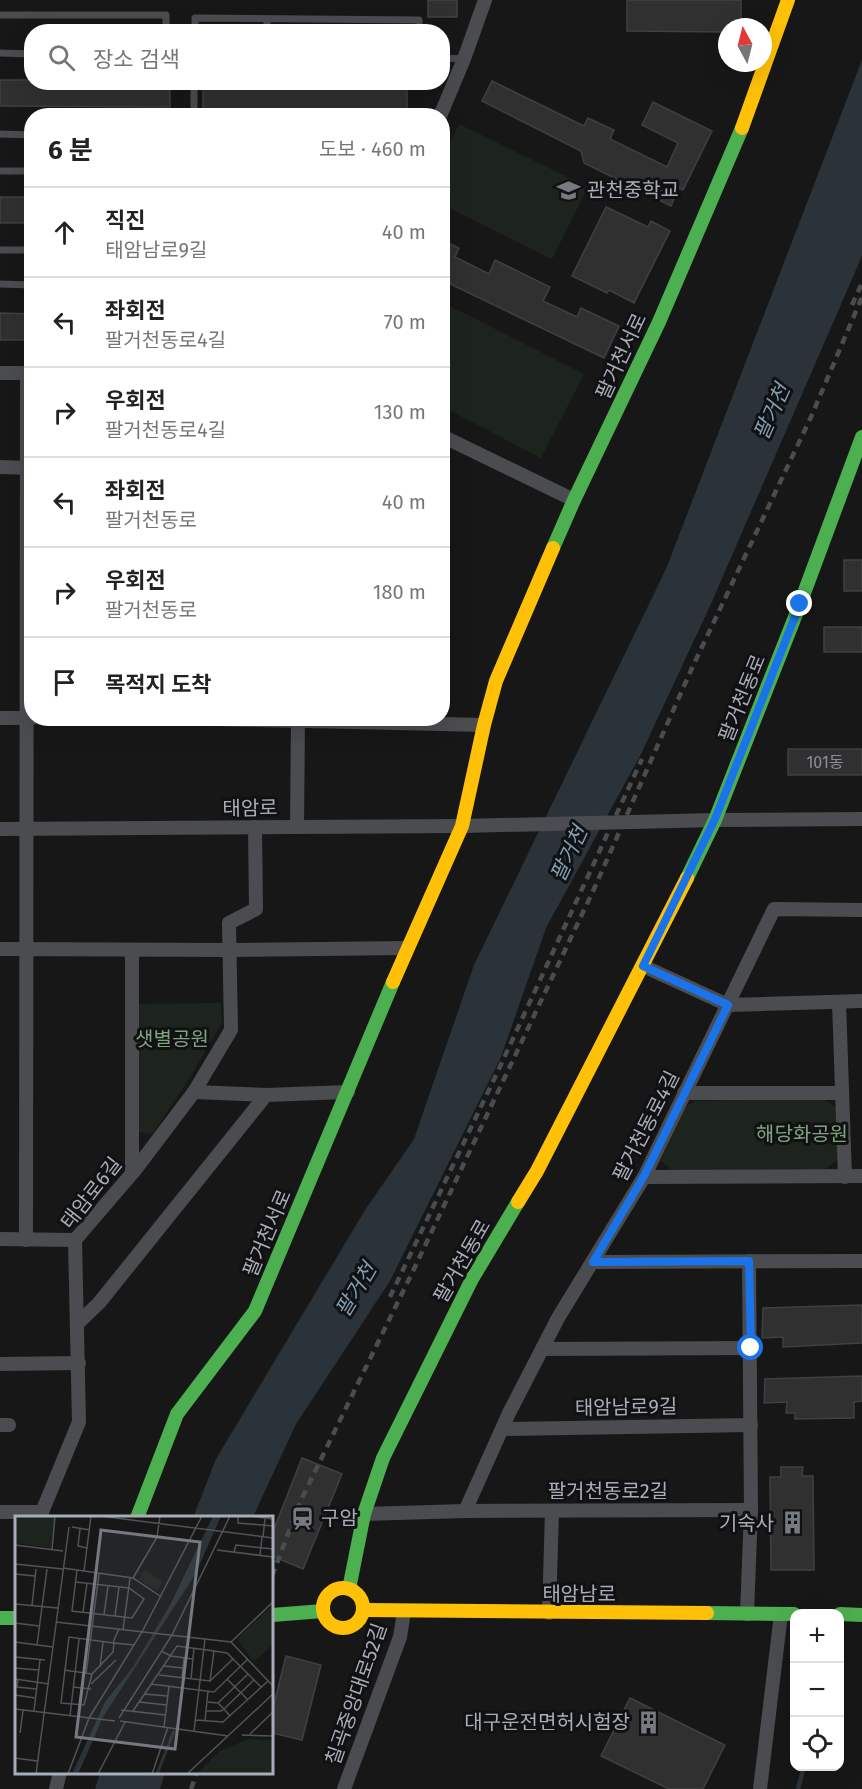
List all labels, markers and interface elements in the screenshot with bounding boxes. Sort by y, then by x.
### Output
north arrow [718,18,772,72]
search box [24,24,450,90]
icon: search [45,41,78,74]
text: 장소 검색 [93,46,180,73]
text: 6 분 [48,135,93,166]
text: 도보 · 460 m [319,137,426,161]
school or university icon: 관천중학교 [556,177,582,203]
place label: 관천중학교 [587,178,679,202]
text: 직진 [105,207,145,234]
icon: ahead [48,216,81,249]
text: 40 m [382,220,426,244]
text: 태암남로9길 [105,238,208,262]
text: 좌회전 [105,297,166,324]
icon: left [48,306,81,339]
street label: 팔거천서로 [591,309,651,403]
text: 70 m [384,310,426,334]
text: 팔거천동로4길 [105,328,226,352]
water label: 팔거천 [748,378,797,444]
text: 우회전 [105,387,166,414]
icon: right [48,396,81,429]
text: 130 m [374,400,426,424]
text: 팔거천동로4길 [105,418,226,442]
text: 좌회전 [105,477,166,504]
icon: left [48,486,81,519]
text: 40 m [382,490,426,514]
text: 팔거천동로 [105,508,197,532]
text: 우회전 [105,567,166,594]
icon: right [48,576,81,609]
text: 180 m [373,580,426,604]
route end [786,590,812,616]
text: 팔거천동로 [105,598,197,622]
street label: 팔거천동로 [714,651,770,745]
icon: arrive [48,666,81,699]
text: 목적지 도착 [105,671,211,698]
house number: 101동 [806,753,844,772]
street label: 태암로 [222,796,278,820]
water label: 팔거천 [545,820,594,886]
park label: 샛별공원 [135,1027,209,1051]
street label: 팔거천동로4길 [608,1067,684,1185]
park label: 해당화공원 [756,1122,848,1146]
street label: 태암로6길 [56,1152,126,1234]
street label: 팔거천서로 [238,1186,296,1280]
street label: 팔거천동로 [429,1215,495,1307]
water label: 팔거천 [330,1256,383,1322]
route start [737,1334,763,1360]
street label: 태암남로9길 [575,1394,677,1420]
street label: 팔거천동로2길 [548,1479,668,1503]
station icon: 구암 [290,1505,316,1531]
place label: 구암 [321,1506,358,1530]
building icon: 기숙사 [779,1510,805,1536]
place label: 기숙사 [719,1511,774,1535]
inset map [15,1516,273,1774]
street label: 태암남로 [542,1582,616,1606]
map controls [790,1609,844,1771]
button: + [790,1609,844,1663]
street label: 칠곡중앙대로52길 [320,1620,392,1768]
button: − [790,1663,844,1717]
building icon: 대구운전면허시험장 [635,1709,661,1735]
place label: 대구운전면허시험장 [464,1710,630,1734]
button: locate [790,1717,844,1771]

